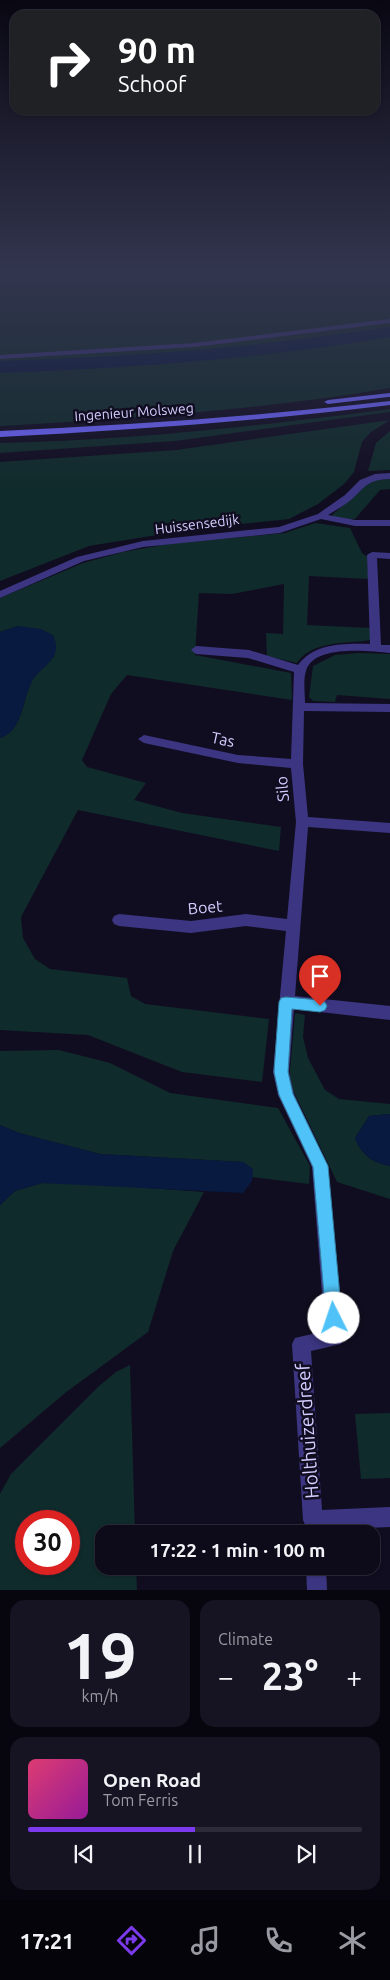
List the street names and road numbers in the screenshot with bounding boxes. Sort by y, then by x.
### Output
street label: Ingenieur Molsweg [74,400,194,424]
street label: Huissensedijk [154,511,240,537]
street label: Tas [210,728,236,750]
street label: Silo [272,775,292,803]
street label: Boet [187,896,224,917]
street label: Holthuizerdreef [291,1362,323,1500]

